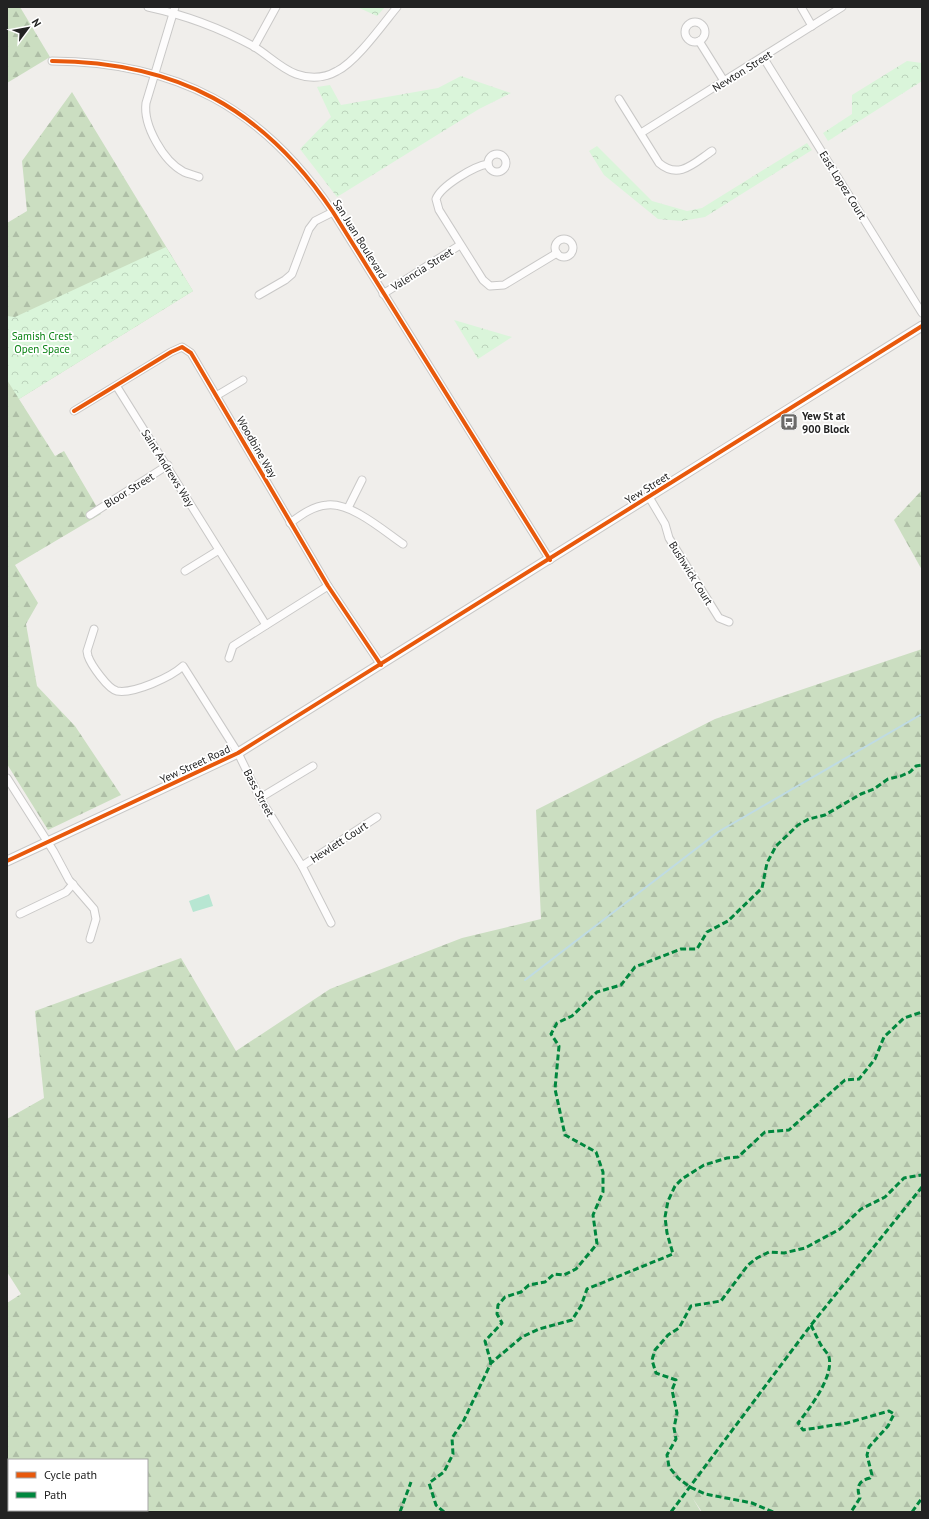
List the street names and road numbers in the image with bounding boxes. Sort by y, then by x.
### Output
street label: Newton Street [710,47,775,95]
street label: East Lopez Court [816,148,870,222]
street label: San Juan Boulevard [330,197,390,281]
street label: Valencia Street [388,244,456,294]
street label: Woodbine Way [234,414,281,481]
street label: Saint Andrews Way [139,427,198,510]
street label: Bloor Street [101,469,157,511]
street label: Yew Street [622,469,672,507]
street label: Bushwick Court [666,539,716,608]
street label: Yew Street Road [158,742,232,786]
street label: Bass Street [241,767,278,820]
street label: Hewlett Court [308,818,371,866]

